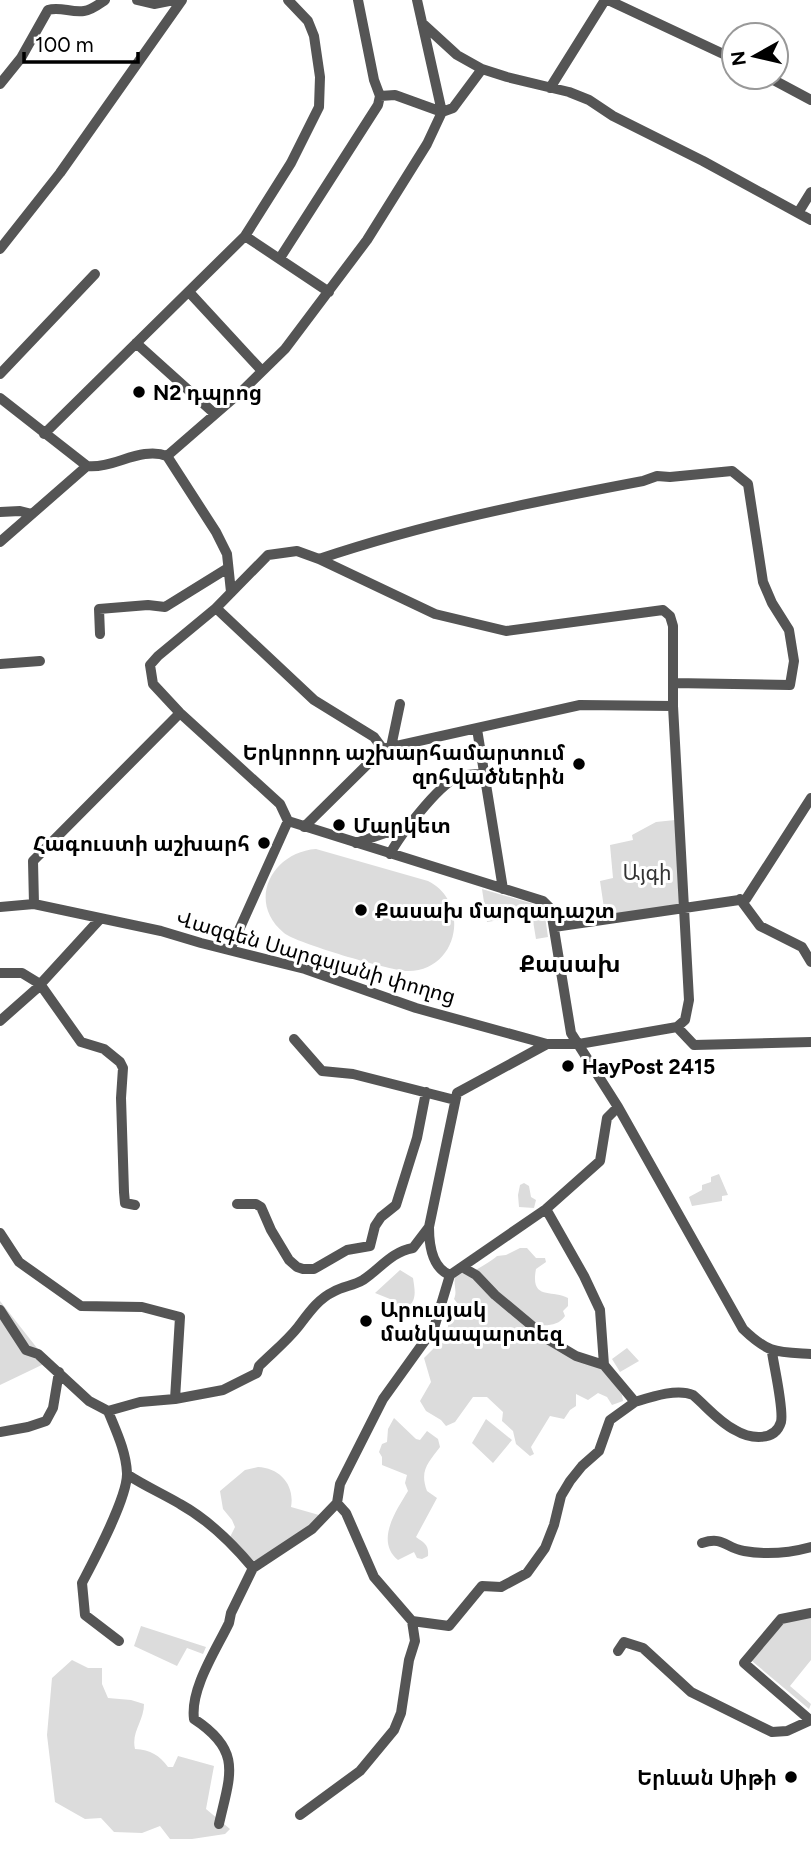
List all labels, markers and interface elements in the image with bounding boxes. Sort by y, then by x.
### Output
scale bar [24,21,138,65]
north arrow [720,21,790,91]
text: 100 m [35,32,94,57]
text: N [726,49,751,67]
place label: N2 դպրոց [153,380,262,405]
marker: N2 դպրոց [131,384,147,400]
place label: Երկրորդ աշխարհամարտում զոհվածներին [243,740,565,789]
marker: Երկրորդ աշխարհամարտում զոհվածներին [571,756,587,772]
place label: Մարկետ [353,813,451,838]
marker: Մարկետ [331,817,347,833]
place label: Հագուստի աշխարհ [33,831,250,856]
marker: Հագուստի աշխարհ [256,835,272,851]
park label: Այգի [623,860,671,885]
place label: Քասախ մարզադաշտ [375,898,615,923]
marker: Քասախ մարզադաշտ [353,902,369,918]
street label: Վազգեն Սարգսյանի փողոց [173,905,459,1009]
district label: Քասախ [519,949,621,978]
place label: HayPost 2415 [582,1054,715,1079]
marker: HayPost 2415 [560,1058,576,1074]
place label: Արուսյակ մանկապարտեզ [380,1297,565,1346]
marker: Արուսյակ մանկապարտեզ [358,1313,374,1329]
place label: Երևան Սիթի [637,1765,777,1790]
marker: Երևան Սիթի [783,1769,799,1785]

